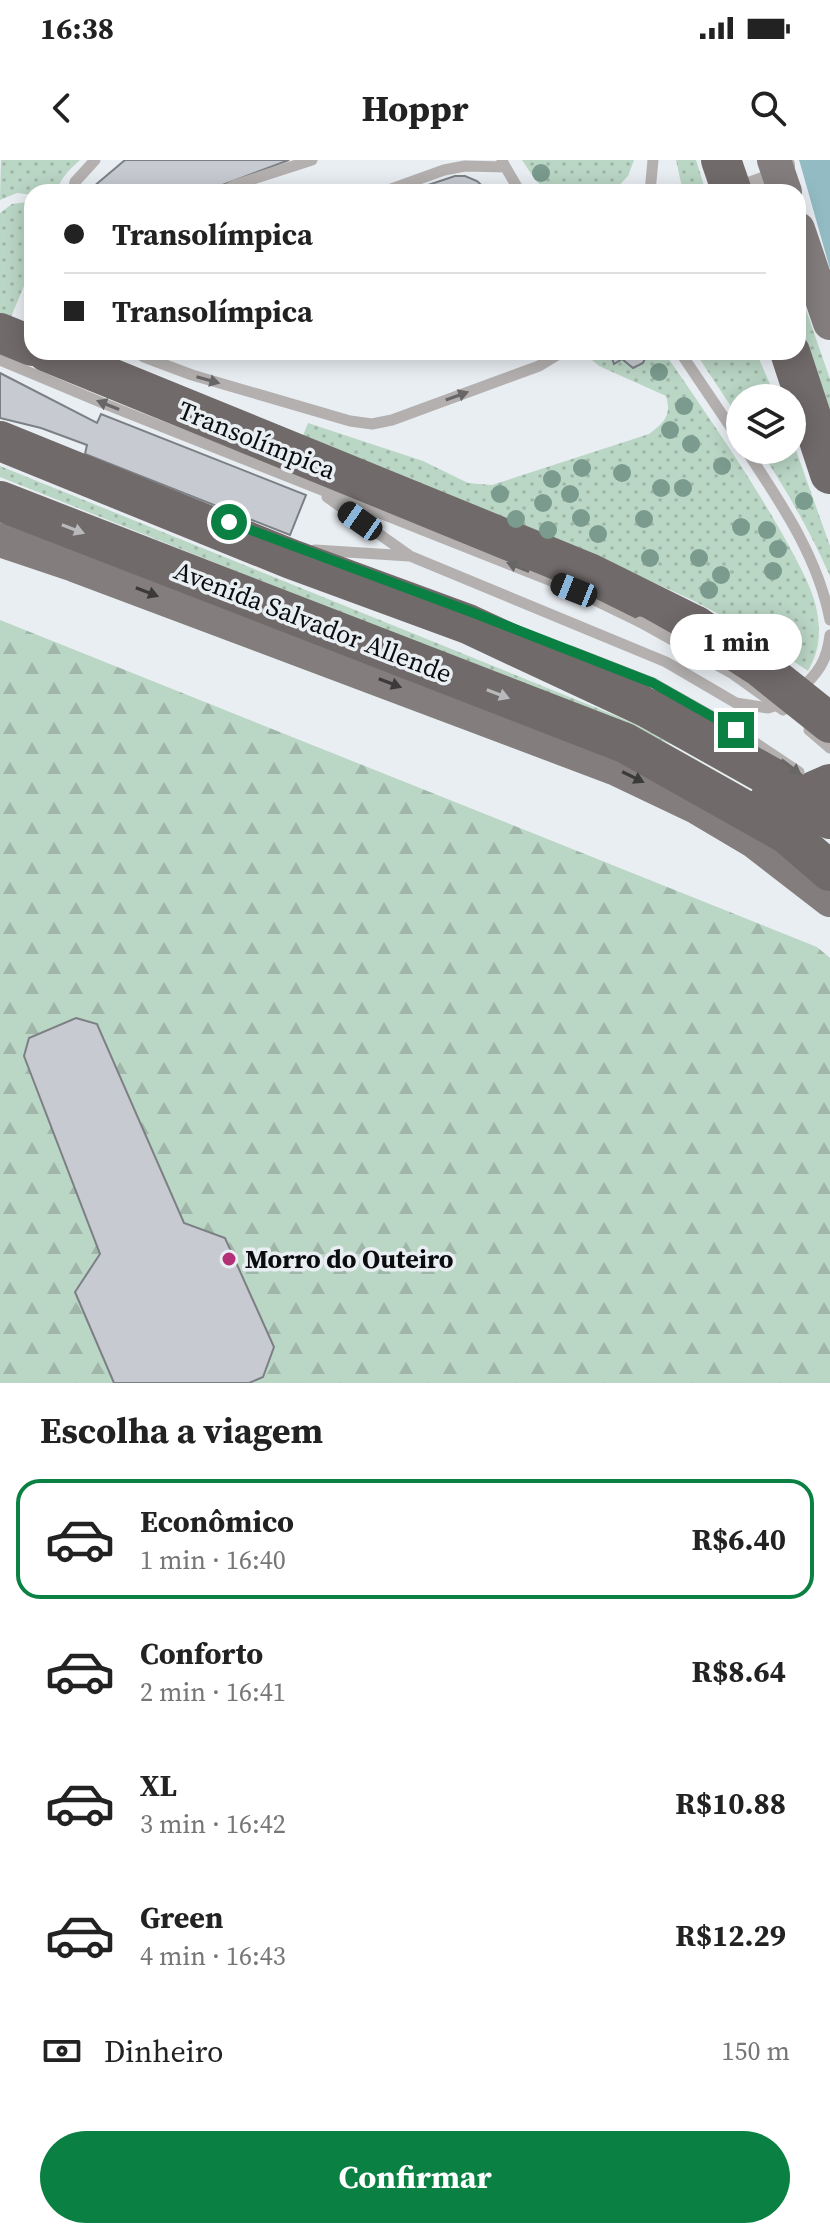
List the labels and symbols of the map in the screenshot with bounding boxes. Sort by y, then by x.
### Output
one-way arrow [196,374,220,387]
one-way arrow [445,389,469,402]
street label: Transolímpica [173,392,342,488]
one-way arrow [96,398,120,411]
car [333,497,387,545]
route start [211,504,247,540]
one-way arrow [61,523,85,536]
street label: Avenida Salvador Allende [169,552,457,692]
one-way arrow [506,561,530,574]
car [547,570,601,610]
one-way arrow [135,586,159,599]
callout: 1 min [670,614,802,670]
one-way arrow [378,678,402,690]
one-way arrow [486,688,510,701]
route end [718,712,754,748]
one-way arrow [781,758,801,774]
one-way arrow [621,770,645,784]
place label: Morro do Outeiro [245,1241,453,1277]
marker: Morro do Outeiro [220,1250,238,1268]

